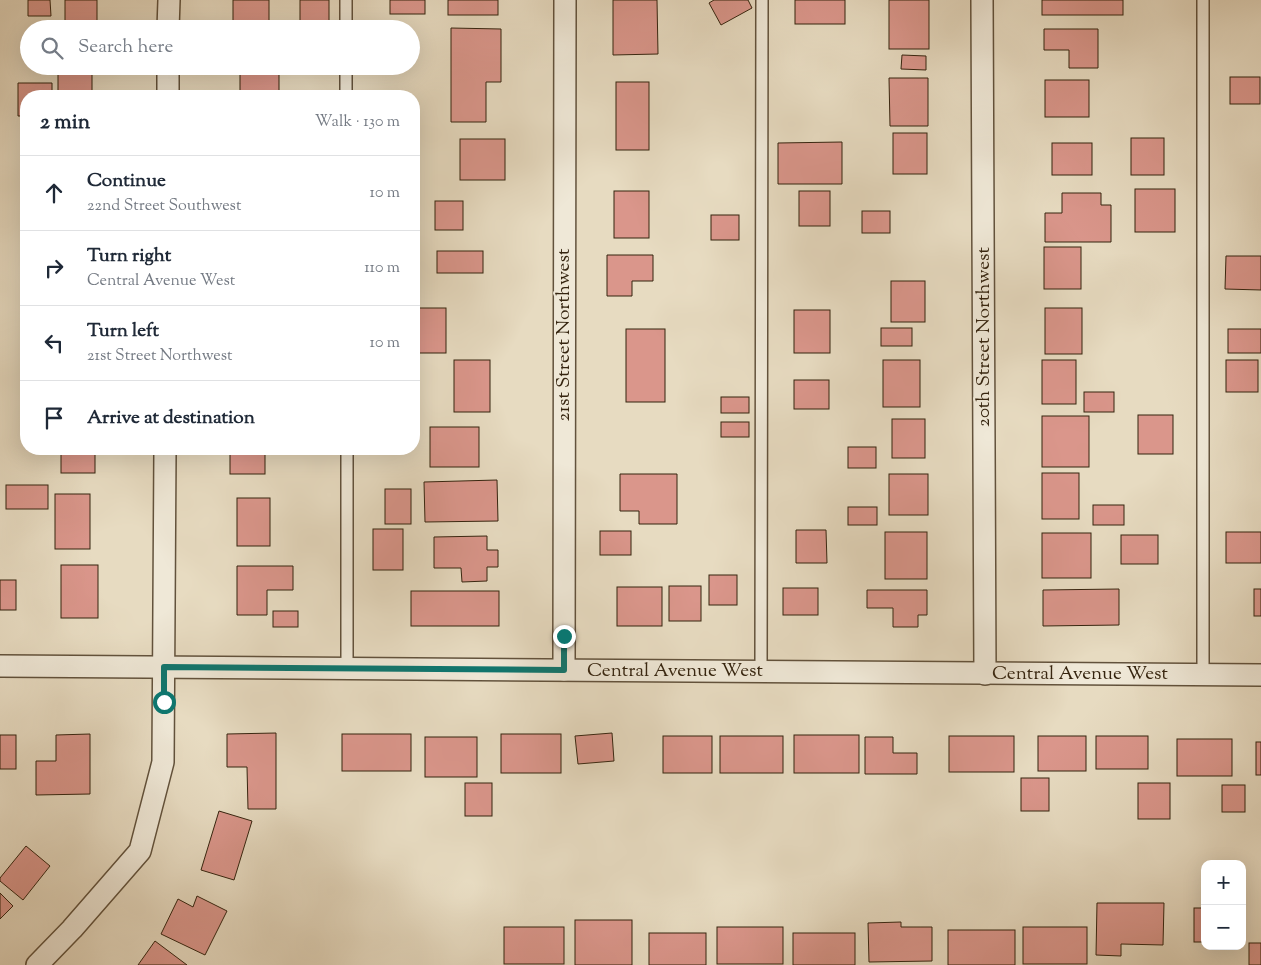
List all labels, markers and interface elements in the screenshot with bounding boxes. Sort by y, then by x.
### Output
search box [20,20,420,75]
icon: search [38,34,66,62]
text: Search here [78,34,173,61]
text: 2 min [40,108,90,138]
text: Walk · 130 m [315,111,400,134]
text: Continue [87,168,166,195]
icon: ahead [40,179,68,207]
text: 10 m [370,182,400,205]
text: 22nd Street Southwest [87,195,241,218]
text: Turn right [87,243,171,270]
street label: 20th Street Northwest [971,246,998,427]
street label: 21st Street Northwest [551,248,578,421]
icon: right [40,254,68,282]
text: 110 m [364,257,400,280]
text: Central Avenue West [87,270,235,293]
text: Turn left [87,318,159,345]
icon: left [40,329,68,357]
text: 10 m [370,332,400,355]
text: 21st Street Northwest [87,345,233,368]
icon: arrive [40,404,68,432]
text: Arrive at destination [87,405,255,432]
route end [553,625,576,648]
street label: Central Avenue West [587,658,763,685]
street label: Central Avenue West [992,661,1168,688]
route start [153,691,176,714]
map controls [1201,860,1246,950]
button: + [1201,860,1246,905]
button: − [1201,905,1246,950]

